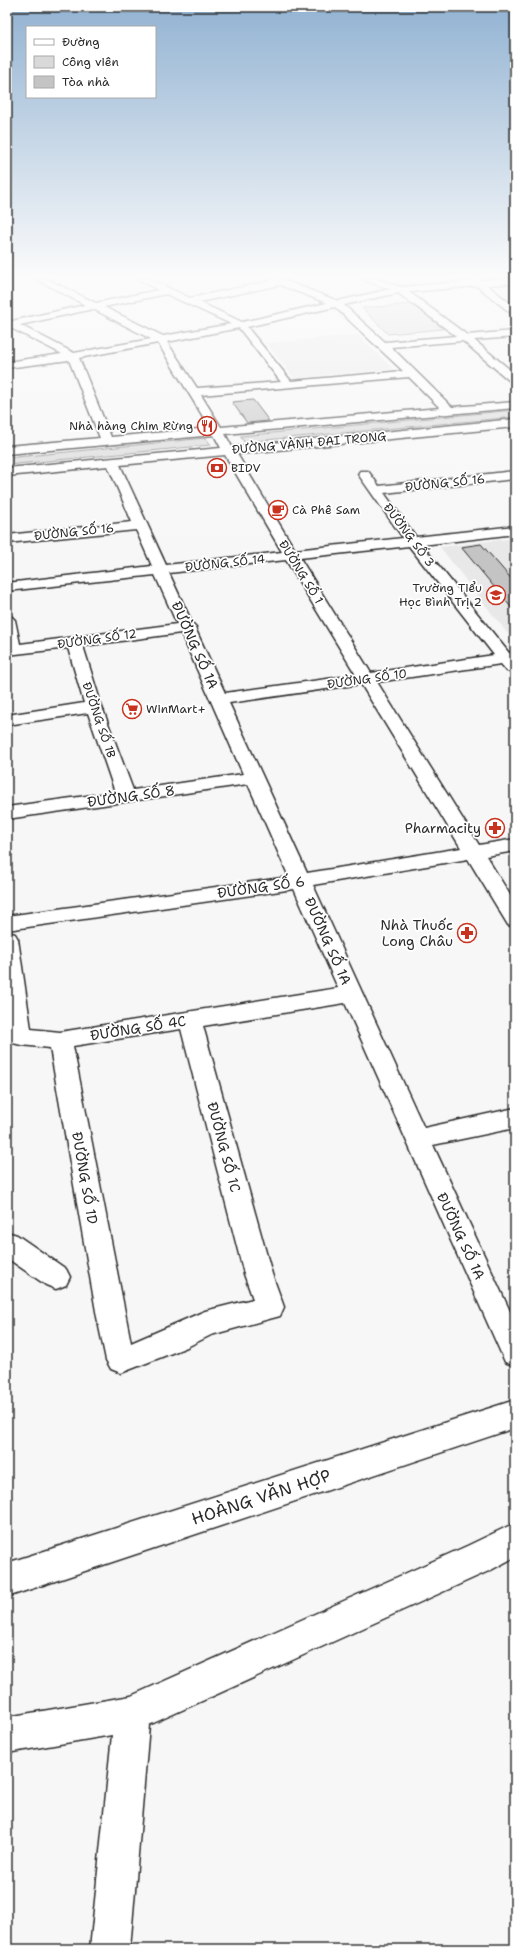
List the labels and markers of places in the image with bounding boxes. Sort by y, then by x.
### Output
restaurant icon: Nhà hàng Chim Rừng [196,415,218,437]
place label: Nhà hàng Chim Rừng [69,418,193,434]
bank icon: BIDV [206,457,228,479]
place label: BIDV [231,460,261,476]
cafe icon: Cà Phê Sam [267,499,289,521]
place label: Cà Phê Sam [292,502,360,518]
place label: Trường Tiểu Học Bình Trị 2 [399,580,482,610]
school or university icon: Trường Tiểu Học Bình Trị 2 [485,584,507,606]
supermarket icon: WinMart+ [121,698,143,720]
place label: WinMart+ [146,701,206,717]
pharmacy icon: Pharmacity [484,817,506,839]
place label: Pharmacity [405,819,481,837]
place label: Nhà Thuốc Long Châu [380,916,453,950]
pharmacy icon: Nhà Thuốc Long Châu [456,922,478,944]

